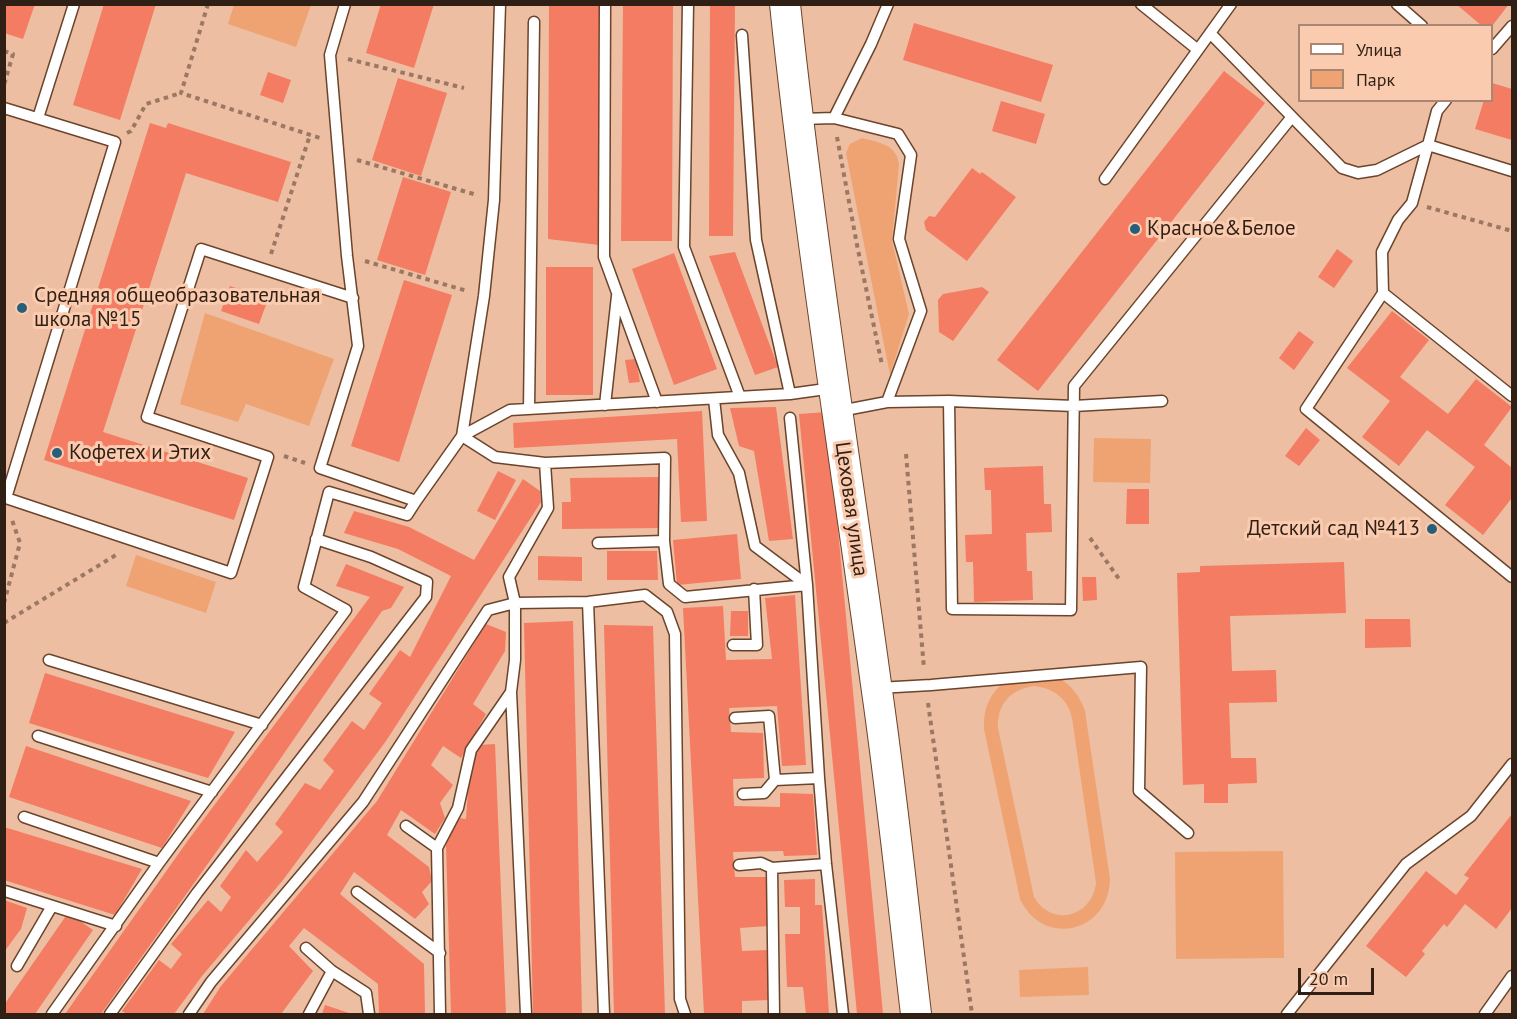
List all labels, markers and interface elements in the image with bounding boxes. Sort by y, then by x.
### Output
legend [1298,24,1493,102]
text: Улица [1356,38,1402,61]
text: Парк [1356,68,1395,91]
place label: Красное&Белое [1147,216,1296,242]
marker: Красное&Белое [1128,222,1142,236]
place label: Средняя общеобразовательная школа №15 [34,283,321,333]
marker: Средняя общеобразовательная школа №15 [15,301,29,315]
place label: Кофетех и Этих [69,440,211,466]
street label: Цеховая улица [829,440,873,578]
marker: Кофетех и Этих [50,446,64,460]
place label: Детский сад №413 [1247,516,1420,542]
marker: Детский сад №413 [1425,522,1439,536]
scale bar [1301,956,1378,994]
text: 20 m [1309,967,1348,990]

